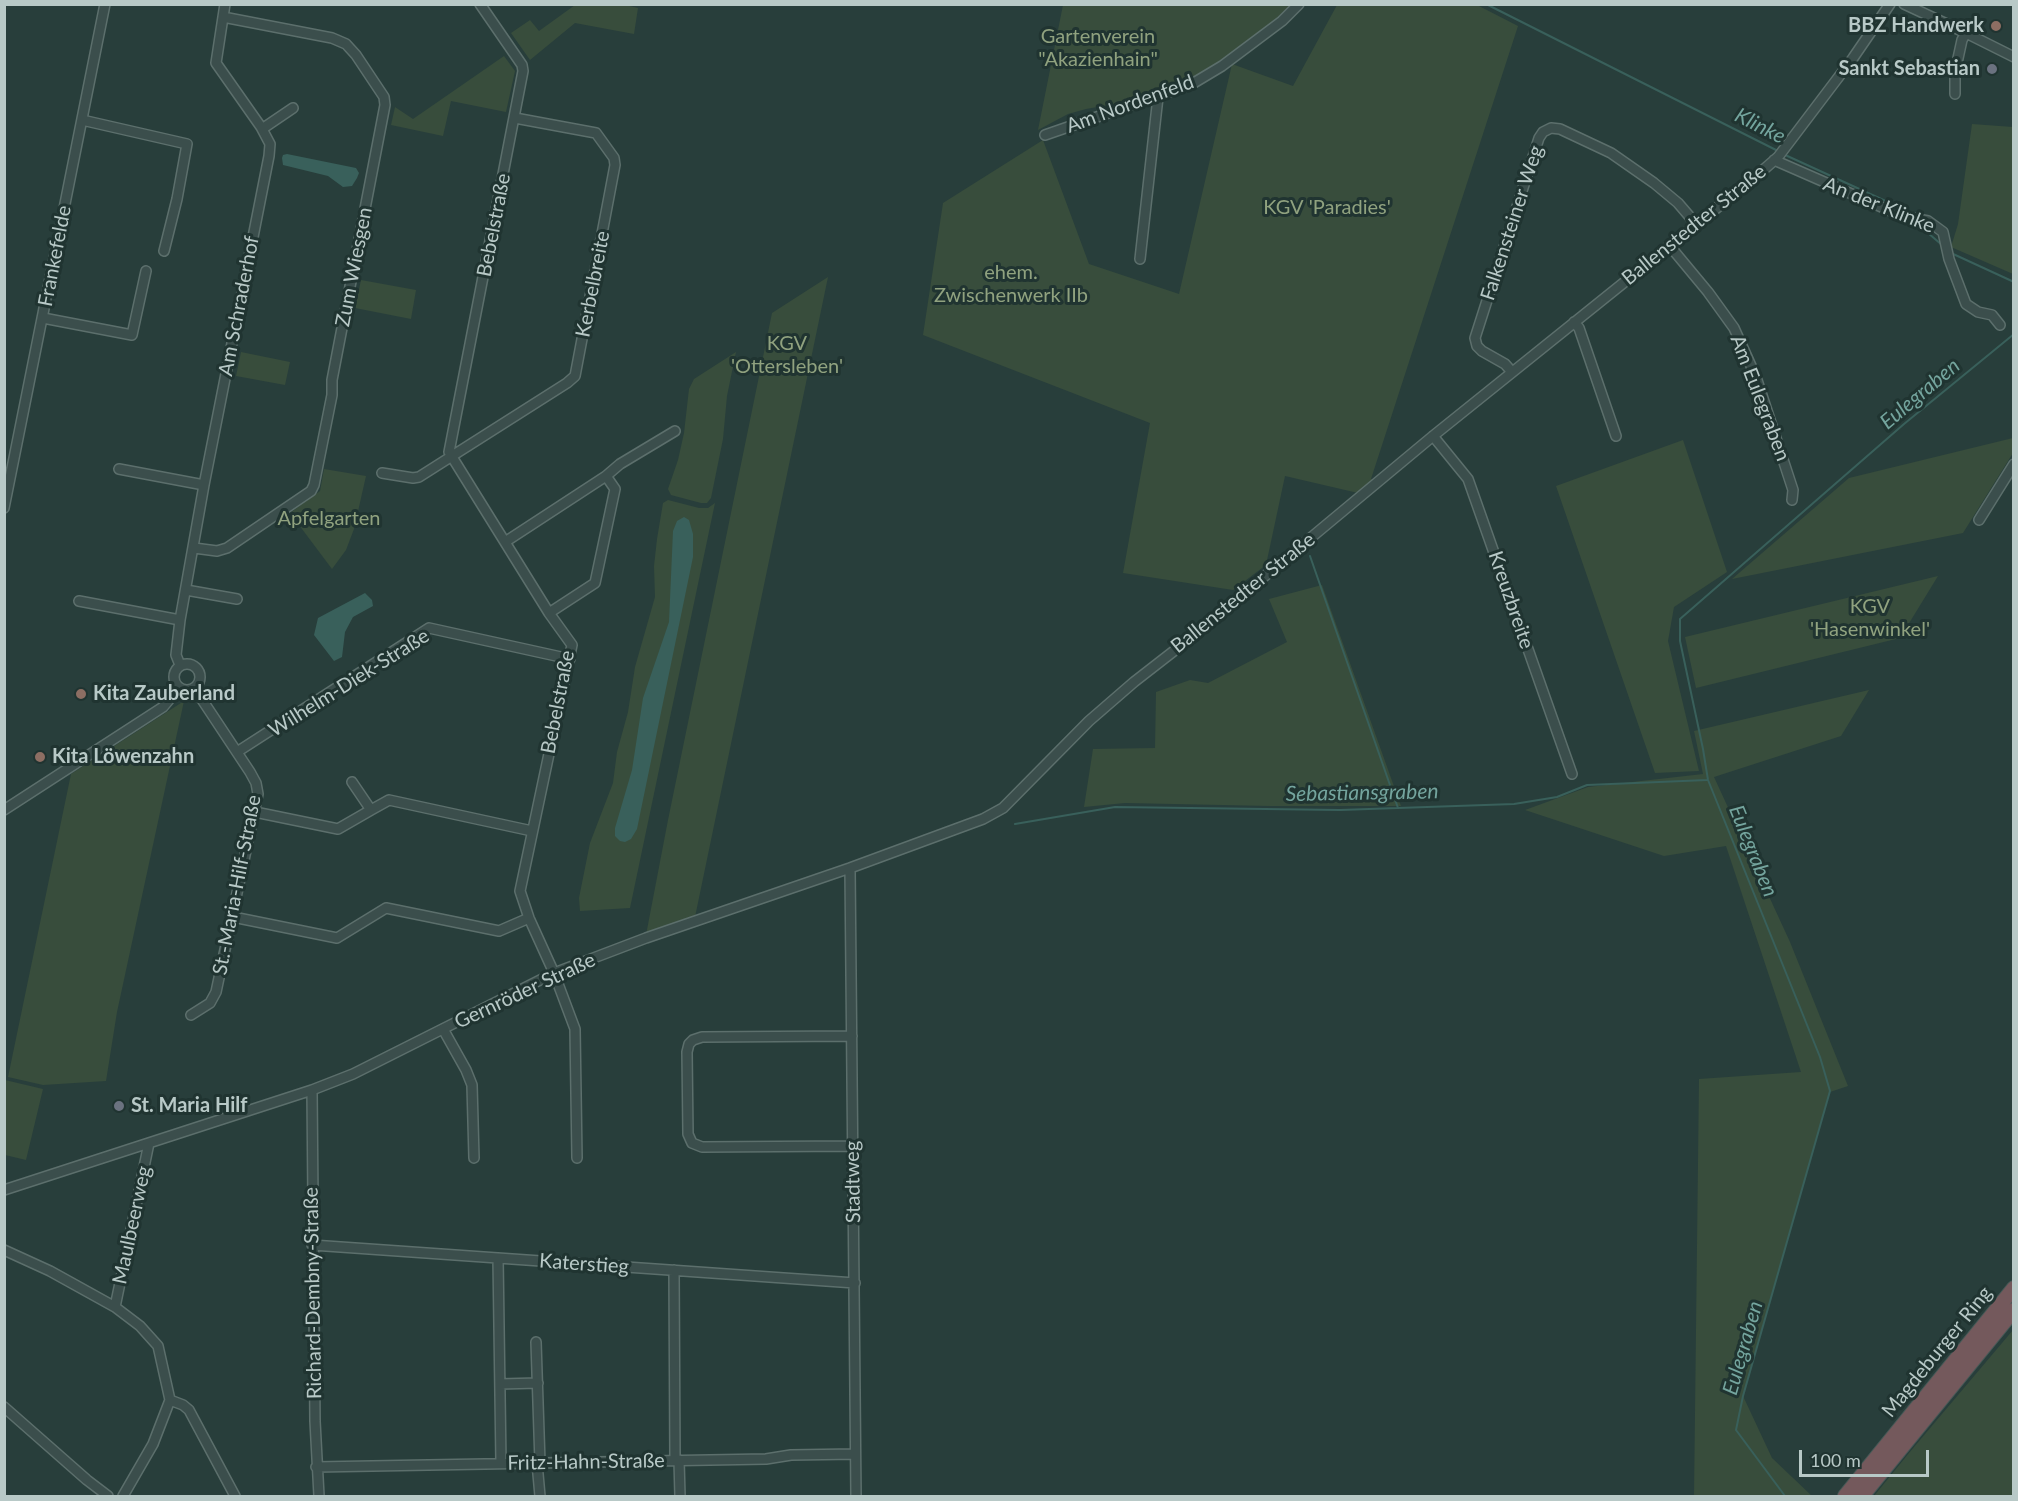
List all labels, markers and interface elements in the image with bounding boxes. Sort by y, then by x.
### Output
place label: BBZ Handwerk [1848,14,1984,38]
marker: BBZ Handwerk [1989,19,2003,33]
park label: Gartenverein "Akazienhain" [1038,25,1158,72]
place label: Sankt Sebastian [1839,57,1980,81]
marker: Sankt Sebastian [1985,62,1999,76]
street label: Am Nordenfeld [1063,70,1197,138]
water label: Klinke [1731,103,1789,149]
street label: Falkensteiner Weg [1476,142,1548,304]
street label: Ballenstedter Straße [1617,160,1771,290]
street label: Bebelstraße [472,171,516,279]
street label: An der Klinke [1820,172,1938,238]
park label: KGV 'Paradies' [1263,196,1391,220]
street label: Frankefelde [33,203,77,309]
street label: Zum Wiesgen [331,205,377,329]
street label: Kerbelbreite [571,229,615,339]
street label: Am Schraderhof [214,234,264,378]
park label: ehem. Zwischenwerk IIb [934,261,1088,308]
park label: KGV 'Ottersleben' [731,332,843,379]
street label: Am Eulegraben [1725,332,1795,464]
water label: Eulegraben [1875,353,1965,435]
park label: Apfelgarten [278,507,380,531]
street label: Ballenstedter Straße [1166,528,1320,658]
street label: Kreuzbreite [1483,548,1539,652]
park label: KGV 'Hasenwinkel' [1810,595,1930,642]
street label: Wilhelm-Diek-Straße [264,624,434,742]
street label: Bebelstraße [536,648,580,756]
place label: Kita Zauberland [93,682,235,706]
marker: Kita Zauberland [74,687,88,701]
place label: Kita Löwenzahn [52,745,194,769]
marker: Kita Löwenzahn [33,750,47,764]
water label: Sebastiansgraben [1285,779,1439,807]
street label: St.-Maria-Hilf-Straße [208,793,266,977]
water label: Eulegraben [1723,802,1783,900]
street label: Gernröder Straße [451,948,599,1034]
place label: St. Maria Hilf [131,1094,247,1118]
marker: St. Maria Hilf [112,1099,126,1113]
street label: Stadtweg [840,1141,866,1223]
street label: Maulbeerweg [108,1164,156,1286]
street label: Richard-Dembny-Straße [299,1187,327,1399]
street label: Katerstieg [538,1249,630,1279]
street label: Magdeburger Ring [1877,1282,1997,1422]
water label: Eulegraben [1718,1298,1768,1398]
scale bar [1802,1438,1932,1476]
street label: Fritz-Hahn-Straße [507,1449,665,1475]
text: 100 m [1810,1449,1861,1471]

